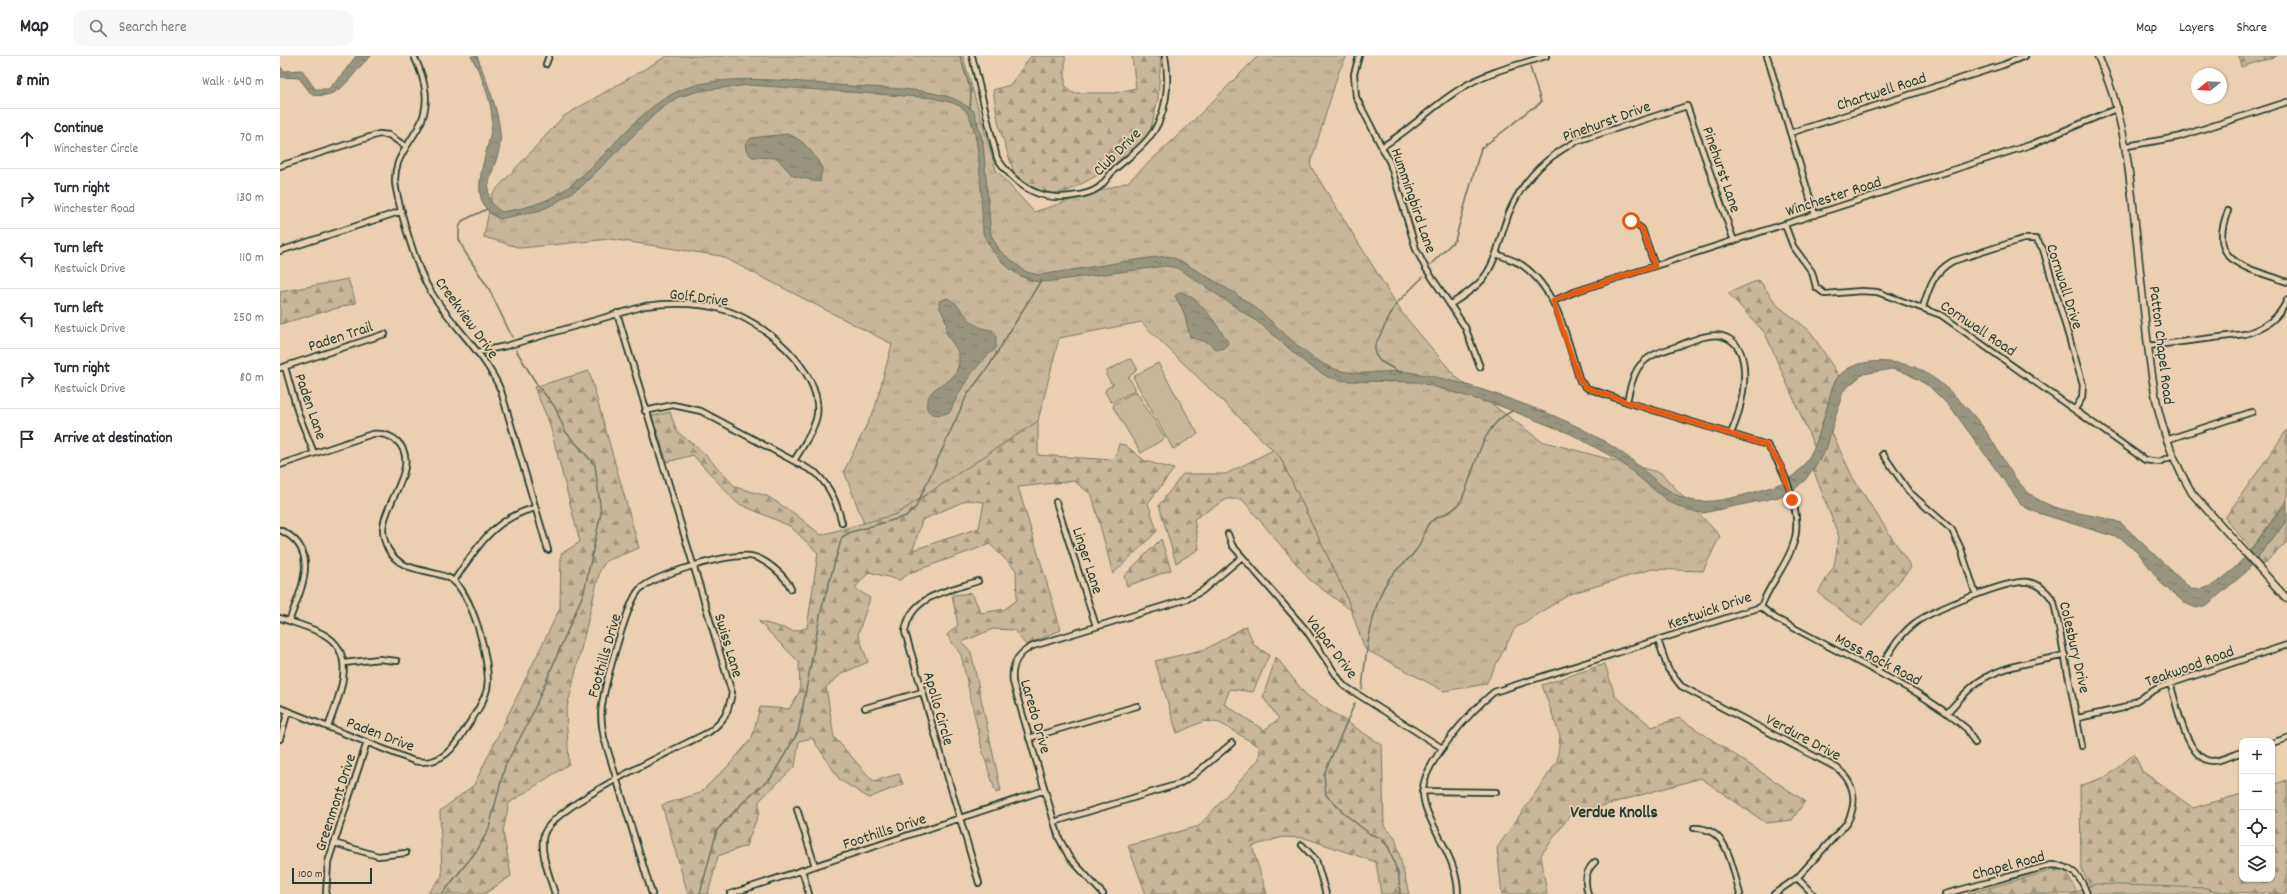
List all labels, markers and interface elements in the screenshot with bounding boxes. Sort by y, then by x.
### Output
search box [73,10,353,46]
text: Map [20,14,49,41]
icon: search [87,17,109,39]
text: Search here [119,17,187,39]
text: Map [2136,18,2157,38]
text: Layers [2179,18,2214,38]
text: Share [2236,18,2267,38]
street label: Chartwell Road [1834,67,1930,118]
north arrow [2191,68,2227,104]
text: 8 min [16,70,49,94]
text: Walk · 640 m [202,73,264,92]
street label: Pinehurst Drive [1560,96,1654,149]
text: Continue [54,118,103,140]
street label: Club Drive [1088,123,1147,182]
street label: Pinehurst Lane [1695,124,1746,216]
icon: ahead [16,128,38,150]
text: 70 m [240,129,264,148]
text: Winchester Circle [54,140,138,159]
street label: Hummingbird Lane [1384,145,1441,256]
street label: Winchester Road [1783,171,1885,224]
text: Turn right [54,178,110,200]
icon: right [16,188,38,210]
text: 130 m [236,189,264,208]
text: Winchester Road [54,200,135,219]
route start [1622,212,1640,230]
text: Turn left [54,238,103,260]
street label: Cornwall Drive [2039,241,2088,332]
icon: left [16,248,38,270]
text: 110 m [239,249,264,268]
text: Kestwick Drive [54,260,125,279]
street label: Creekview Drive [428,273,503,364]
street label: Golf Drive [668,283,729,313]
street label: Patton Chapel Road [2142,285,2179,406]
street label: Cornwall Road [1935,295,2020,363]
text: Turn left [54,298,103,320]
icon: left [16,308,38,330]
text: 250 m [233,309,264,328]
street label: Paden Trail [305,316,376,359]
text: Kestwick Drive [54,320,125,339]
text: Turn right [54,358,110,380]
icon: right [16,368,38,390]
text: 80 m [240,369,264,388]
street label: Paden Lane [288,371,332,443]
text: Kestwick Drive [54,380,125,399]
icon: arrive [16,428,38,450]
text: Arrive at destination [54,428,172,450]
route end [1783,491,1801,509]
street label: Linger Lane [1065,524,1108,597]
street label: Kestwick Drive [1665,586,1755,637]
street label: Colesbury Drive [2052,599,2095,696]
street label: Foothills Drive [582,611,628,700]
street label: Swiss Lane [707,611,748,681]
street label: Valpar Drive [1299,611,1363,684]
street label: Moss Rock Road [1830,628,1925,693]
street label: Teakwood Road [2142,641,2238,694]
street label: Apollo Circle [916,669,959,748]
street label: Laredo Drive [1013,677,1056,756]
street label: Verdure Drive [1761,709,1845,768]
street label: Paden Drive [343,712,417,759]
map controls [2239,738,2275,882]
button: + [2239,738,2275,774]
street label: Greenmont Drive [310,751,363,855]
button: − [2239,774,2275,810]
district label: Verdue Knolls [1570,802,1658,826]
street label: Foothills Drive [840,808,929,857]
button: locate [2239,810,2275,846]
street label: Chapel Road [1970,846,2048,887]
button: layers [2239,846,2275,882]
scale bar [292,866,372,885]
text: 100 m [298,867,322,883]

